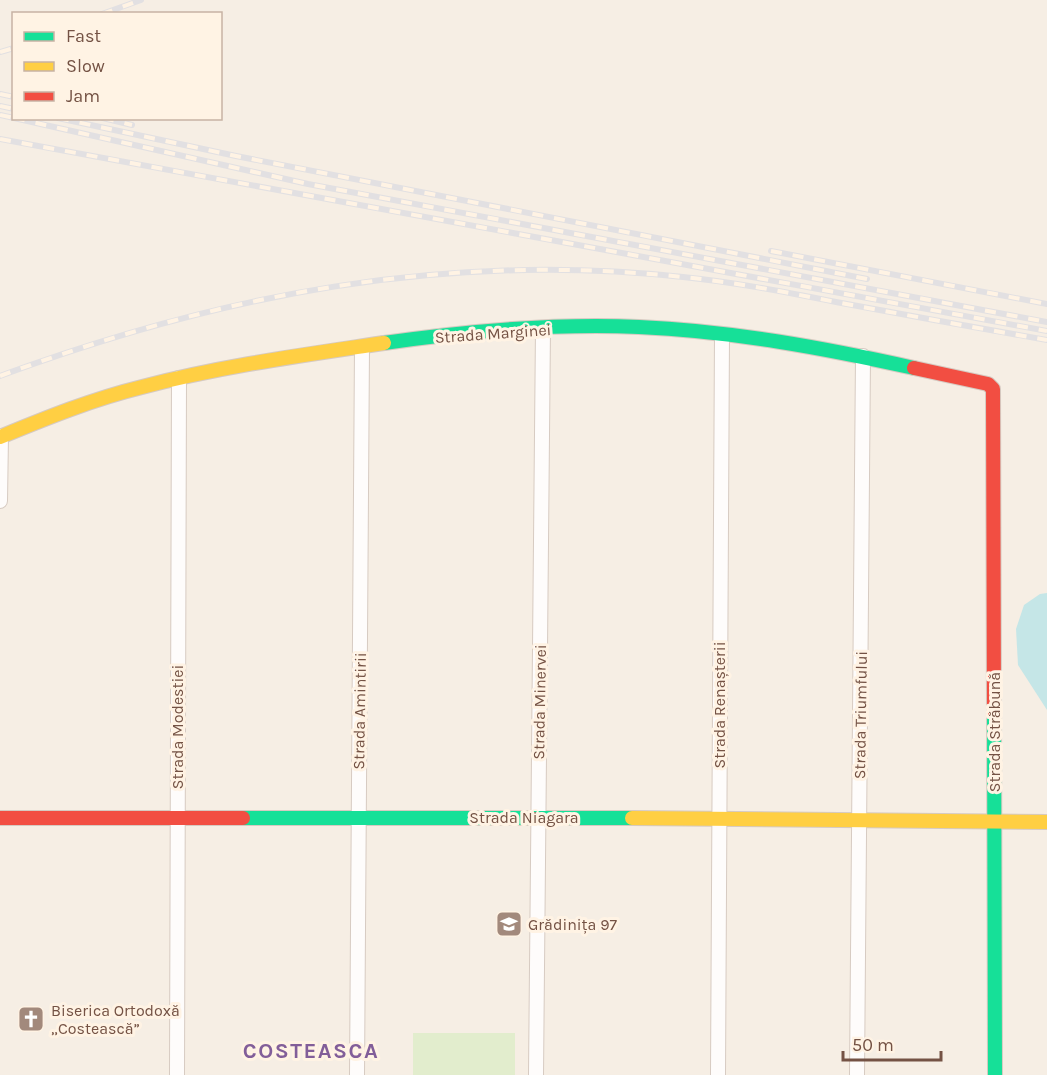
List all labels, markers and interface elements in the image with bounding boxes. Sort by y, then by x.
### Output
legend [12,12,222,120]
text: Fast [66,25,101,47]
text: Slow [66,55,105,77]
text: Jam [66,85,100,107]
street label: Strada Marginei [434,320,552,347]
street label: Strada Renașterii [710,642,729,768]
street label: Strada Minervei [529,644,550,760]
street label: Strada Triumfului [850,651,871,779]
street label: Strada Amintirii [349,652,370,770]
street label: Strada Modestiei [168,665,187,789]
street label: Strada Străbună [985,672,1004,792]
street label: Strada Niagara [469,808,579,827]
school or university icon: Grădinița 97 [494,909,524,939]
place label: Grădinița 97 [528,915,617,934]
place label: Biserica Ortodoxă „Costească” [51,1001,180,1038]
church icon: Biserica Ortodoxă „Costească” [16,1004,46,1034]
scale bar [843,1024,940,1062]
text: 50 m [852,1034,894,1056]
district label: COSTEASCA [243,1038,379,1064]

